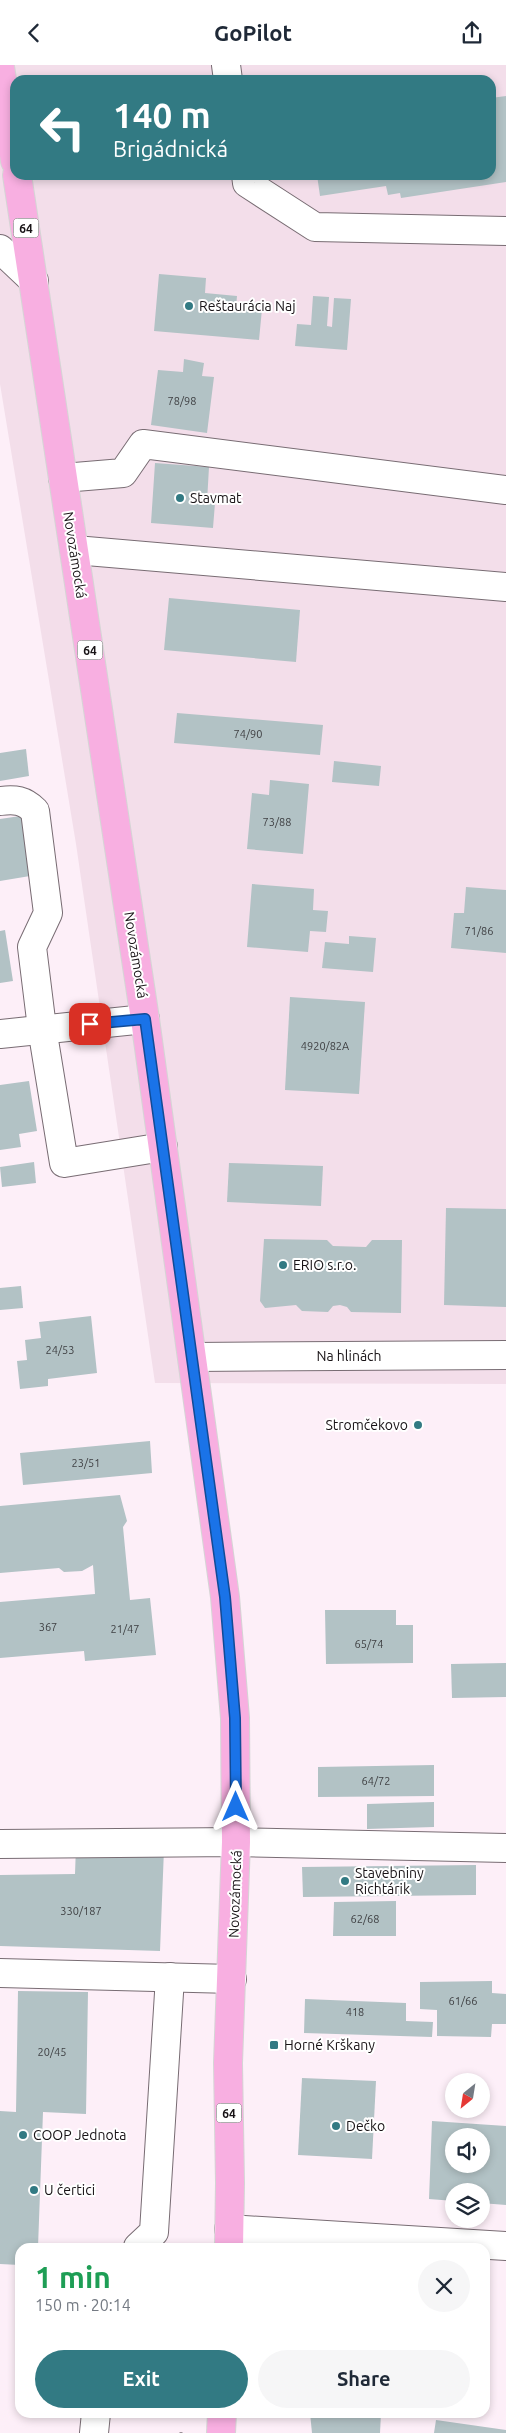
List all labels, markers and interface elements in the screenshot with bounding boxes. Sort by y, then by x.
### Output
icon: back [20,19,48,47]
icon: share [458,19,486,47]
text: GoPilot [214,20,292,45]
icon: left [30,95,95,160]
text: 140 m [113,95,211,135]
text: Brigádnická [113,136,228,161]
road number: 64 [14,219,38,237]
place label: Reštaurácia Naj [199,298,296,314]
marker: Reštaurácia Naj [183,300,195,312]
house number: 78/98 [168,395,196,407]
place label: Stavmat [190,490,242,506]
marker: Stavmat [174,492,186,504]
street label: Novozámocká [60,510,90,600]
road number: 64 [78,641,102,659]
house number: 74/90 [234,728,262,740]
house number: 73/88 [263,816,291,828]
street label: Novozámocká [121,910,151,1000]
house number: 71/86 [465,925,493,937]
pin [69,1003,111,1045]
icon: arrive [76,1010,104,1038]
house number: 4920/82A [301,1040,350,1052]
place label: ERIO s.r.o. [293,1257,356,1273]
marker: ERIO s.r.o. [277,1259,289,1271]
house number: 24/53 [46,1344,74,1356]
street label: Na hlinách [316,1348,382,1364]
place label: Stromčekovo [325,1417,408,1433]
marker: Stromčekovo [412,1419,424,1431]
house number: 23/51 [72,1457,100,1469]
house number: 367 [39,1621,57,1633]
house number: 21/47 [111,1623,139,1635]
house number: 65/74 [355,1638,383,1650]
house number: 64/72 [362,1775,390,1787]
position arrow [209,1780,261,1832]
street label: Novozámocká [225,1850,245,1938]
place label: Stavebniny Richtárik [355,1865,424,1897]
marker: Stavebniny Richtárik [339,1875,351,1887]
house number: 330/187 [60,1905,102,1917]
house number: 62/68 [351,1913,379,1925]
house number: 61/66 [449,1995,477,2007]
house number: 418 [346,2006,364,2018]
place label: Horné Krškany [284,2037,375,2053]
marker: Horné Krškany [268,2039,280,2051]
house number: 20/45 [38,2046,66,2058]
north arrow [445,2073,490,2117]
map controls [445,2073,490,2228]
road number: 64 [216,2104,242,2123]
place label: Dečko [346,2118,385,2134]
marker: Dečko [330,2120,342,2132]
place label: COOP Jednota [33,2127,126,2143]
button: sound [445,2128,490,2173]
marker: COOP Jednota [17,2129,29,2141]
place label: U čertici [44,2182,95,2198]
button: layers [445,2183,490,2228]
marker: U čertici [28,2184,40,2196]
text: 1 min [35,2260,111,2294]
button: close [418,2260,470,2312]
text: 150 m · 20:14 [35,2296,131,2314]
button: Exit [35,2350,248,2408]
button: Share [258,2350,470,2408]

